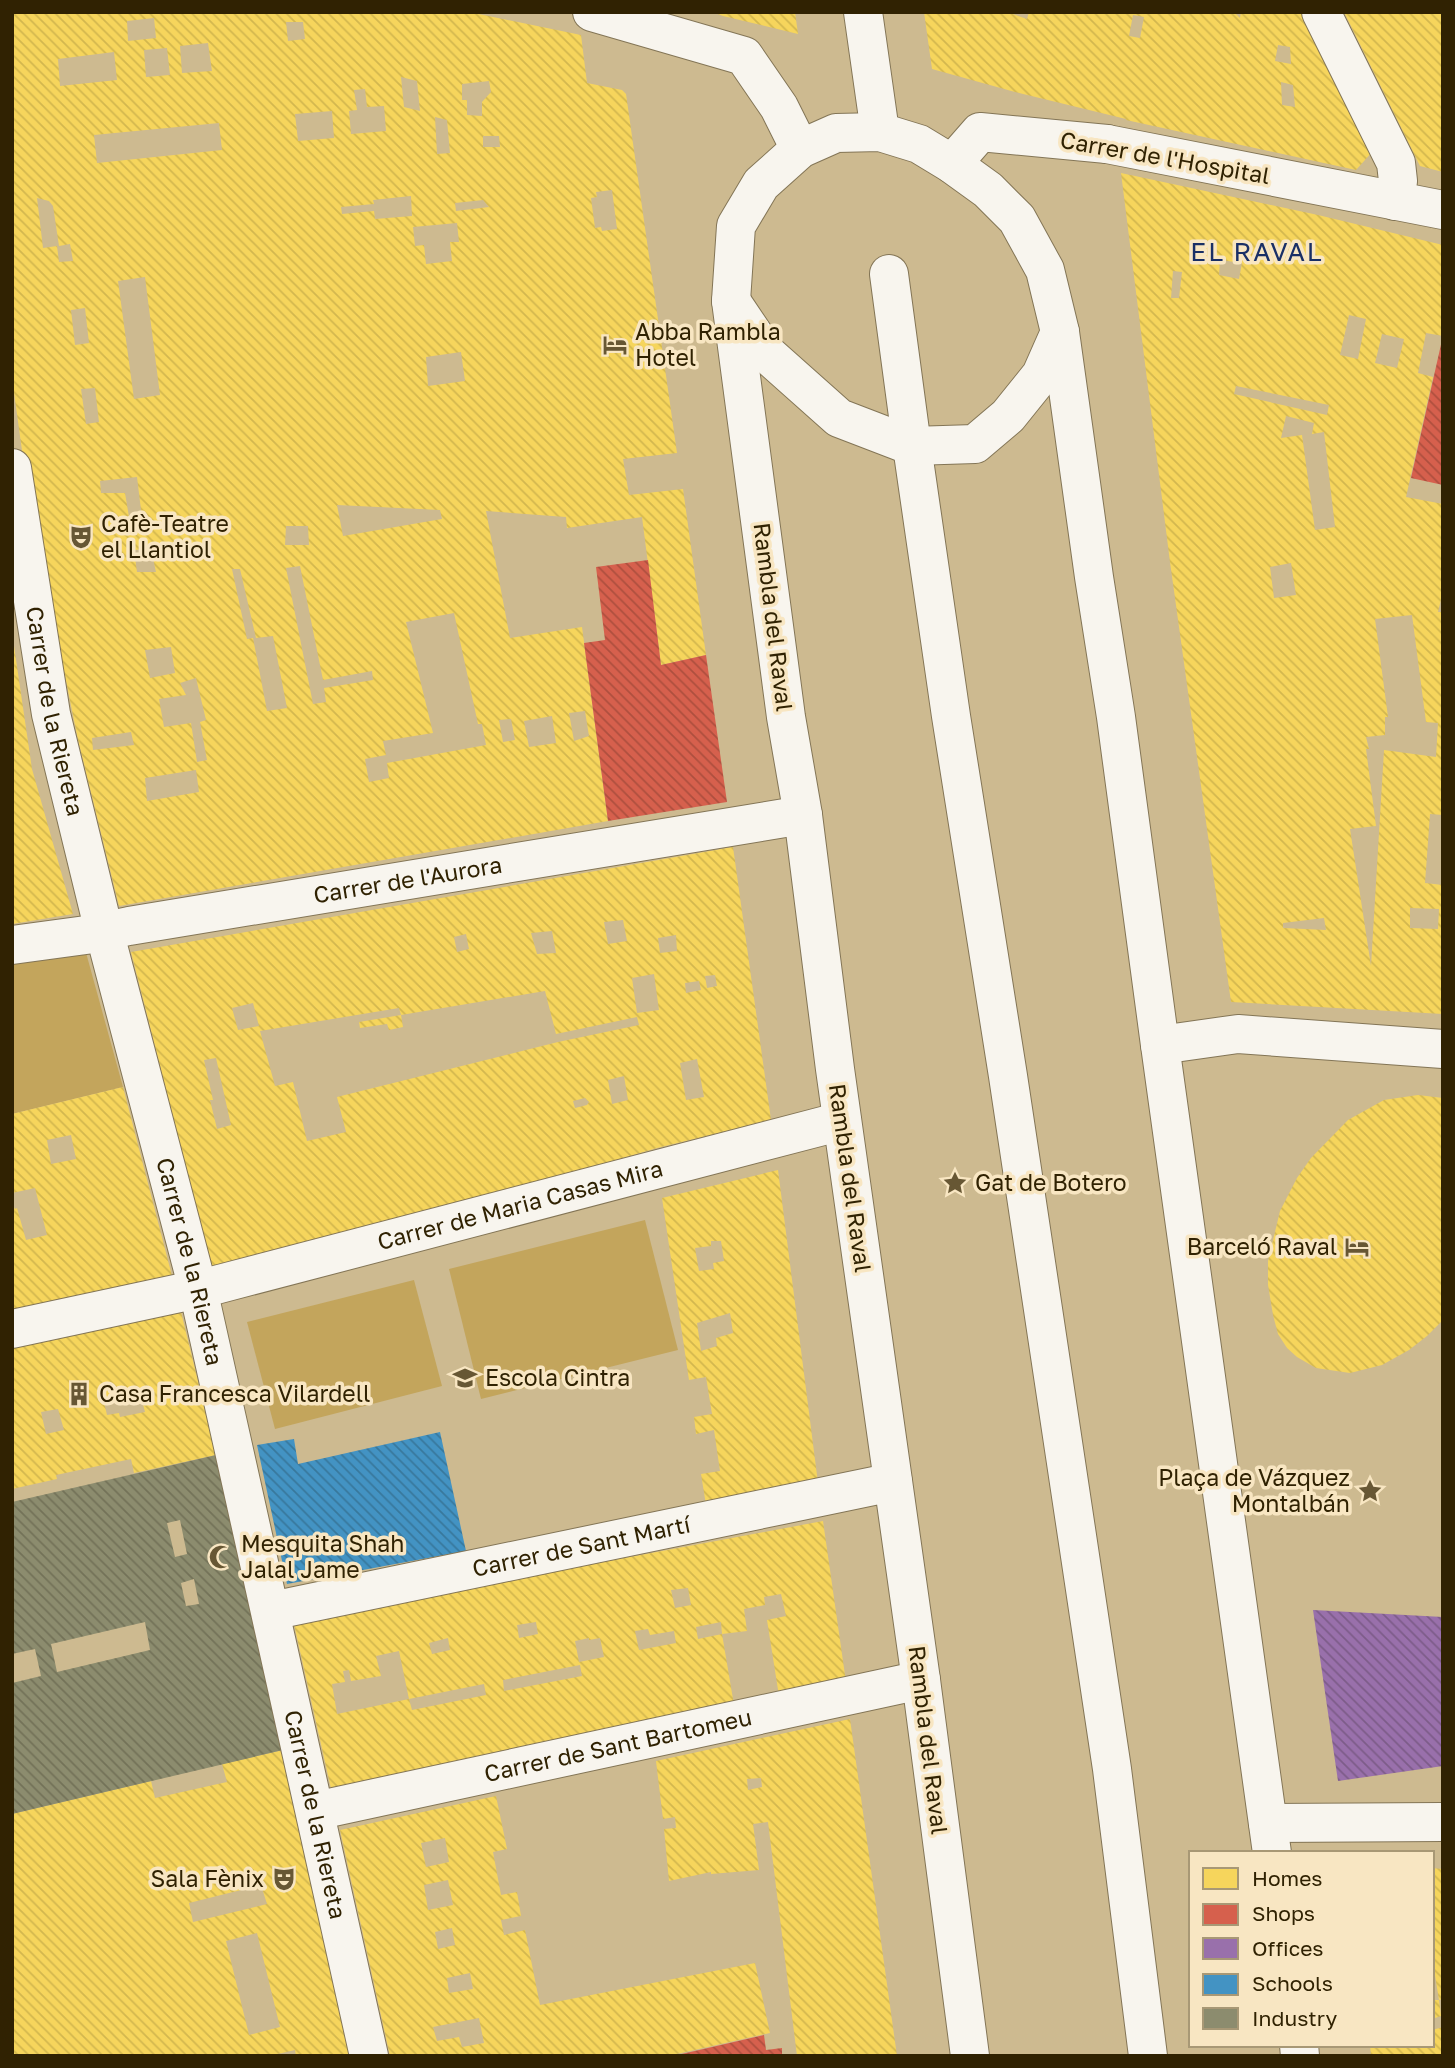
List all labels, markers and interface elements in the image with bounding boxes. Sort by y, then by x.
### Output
street label: Carrer de l'Hospital [1058,125,1272,189]
district label: EL RAVAL [1190,236,1324,267]
place label: Abba Rambla Hotel [635,317,781,371]
hotel icon: Abba Rambla Hotel [601,331,629,359]
place label: Cafè-Teatre el Llantiol [101,509,229,563]
street label: Rambla del Raval [749,521,799,713]
theatre icon: Cafè-Teatre el Llantiol [67,523,95,551]
street label: Carrer de la Riereta [21,604,90,819]
street label: Carrer de l'Aurora [311,850,504,908]
street label: Rambla del Raval [824,1082,878,1274]
street label: Carrer de la Riereta [151,1154,230,1368]
street label: Carrer de Maria Casas Mira [374,1154,665,1255]
place label: Gat de Botero [975,1168,1126,1196]
place icon: Gat de Botero [941,1169,969,1197]
place label: Barceló Raval [1187,1232,1337,1260]
hotel icon: Barceló Raval [1343,1233,1371,1261]
place label: Escola Cintra [485,1363,630,1391]
school or university icon: Escola Cintra [451,1364,479,1392]
place label: Casa Francesca Vilardell [99,1379,370,1407]
building icon: Casa Francesca Vilardell [65,1380,93,1408]
place label: Plaça de Vázquez Montalbán [1158,1463,1350,1517]
place icon: Plaça de Vázquez Montalbán [1356,1477,1384,1505]
street label: Carrer de Sant Martí [470,1509,694,1582]
place label: Mesquita Shah Jalal Jame [241,1529,404,1583]
mosque icon: Mesquita Shah Jalal Jame [207,1543,235,1571]
street label: Rambla del Raval [904,1644,954,1836]
street label: Carrer de Sant Bartomeu [482,1702,754,1787]
street label: Carrer de la Riereta [279,1707,353,1921]
legend [1189,1851,1434,2047]
place label: Sala Fènix [150,1864,264,1892]
theatre icon: Sala Fènix [270,1865,298,1893]
text: Homes [1252,1865,1322,1891]
text: Shops [1252,1900,1315,1926]
text: Offices [1252,1935,1323,1961]
text: Schools [1252,1970,1333,1996]
text: Industry [1252,2005,1337,2031]

